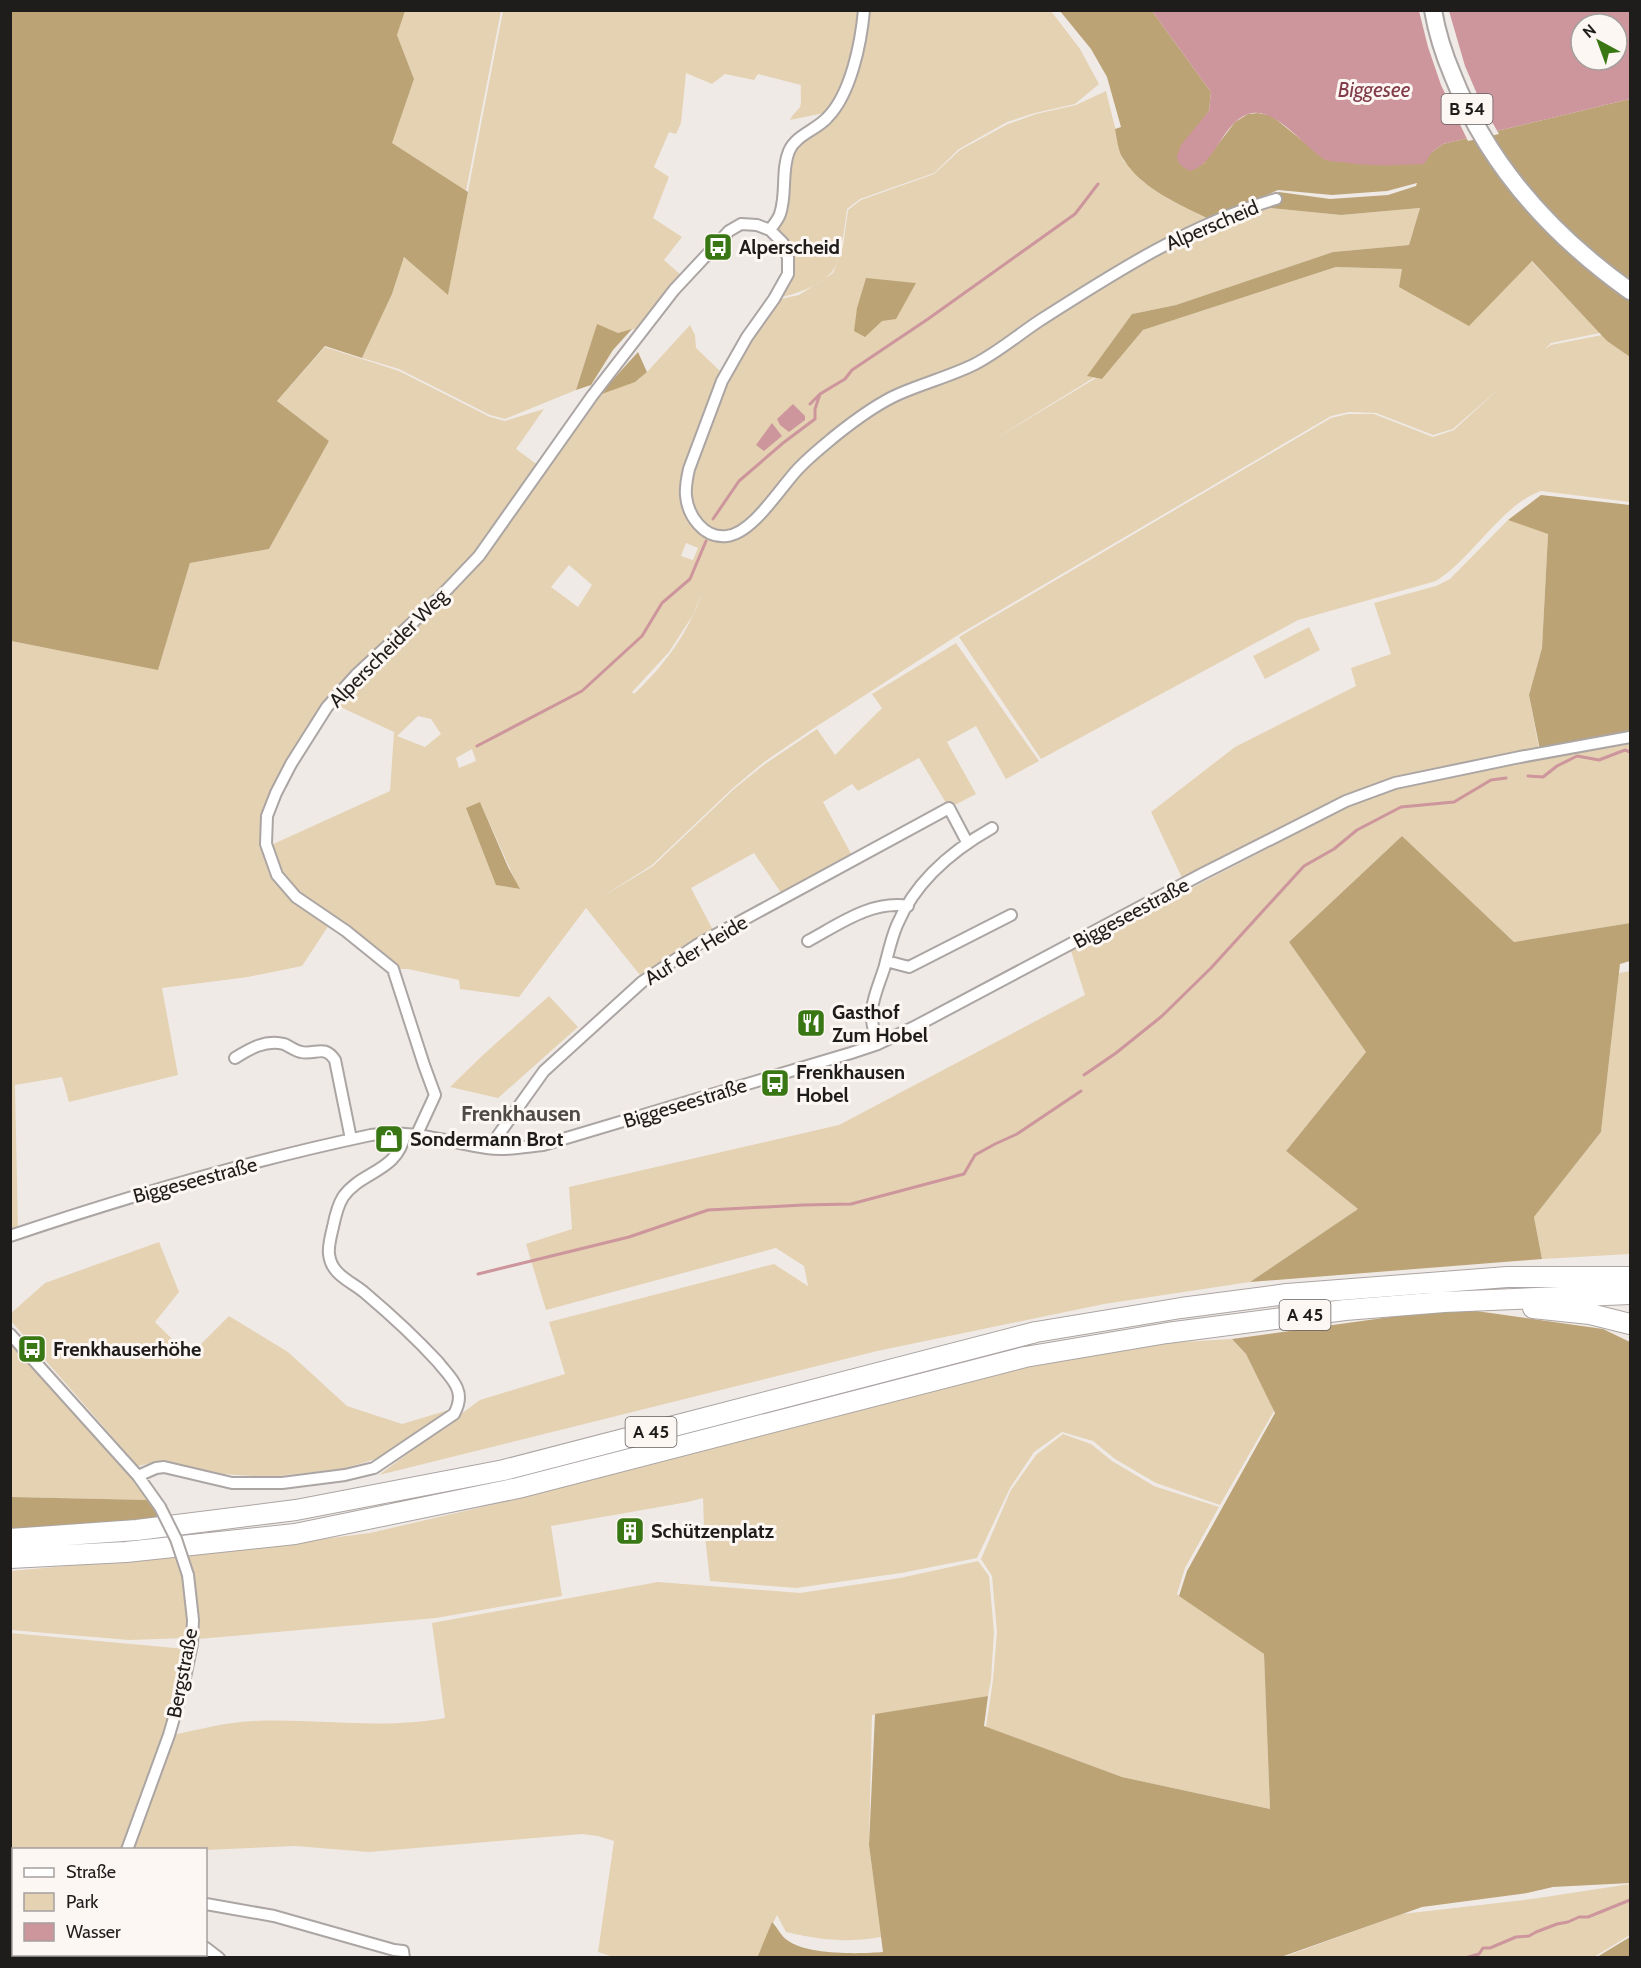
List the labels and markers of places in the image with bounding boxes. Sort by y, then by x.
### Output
bus stop icon: Alperscheid [702,231,734,263]
place label: Alperscheid [739,235,840,259]
place label: Gasthof Zum Hobel [832,1000,928,1047]
restaurant icon: Gasthof Zum Hobel [795,1007,827,1039]
place label: Frenkhausen Hobel [796,1060,905,1107]
bus stop icon: Frenkhausen Hobel [759,1067,791,1099]
shop icon: Sondermann Brot [373,1123,405,1155]
place label: Sondermann Brot [410,1127,563,1151]
bus stop icon: Frenkhauserhöhe [16,1333,48,1365]
place label: Frenkhauserhöhe [53,1337,201,1361]
building icon: Schützenplatz [614,1515,646,1547]
place label: Schützenplatz [651,1519,775,1543]

